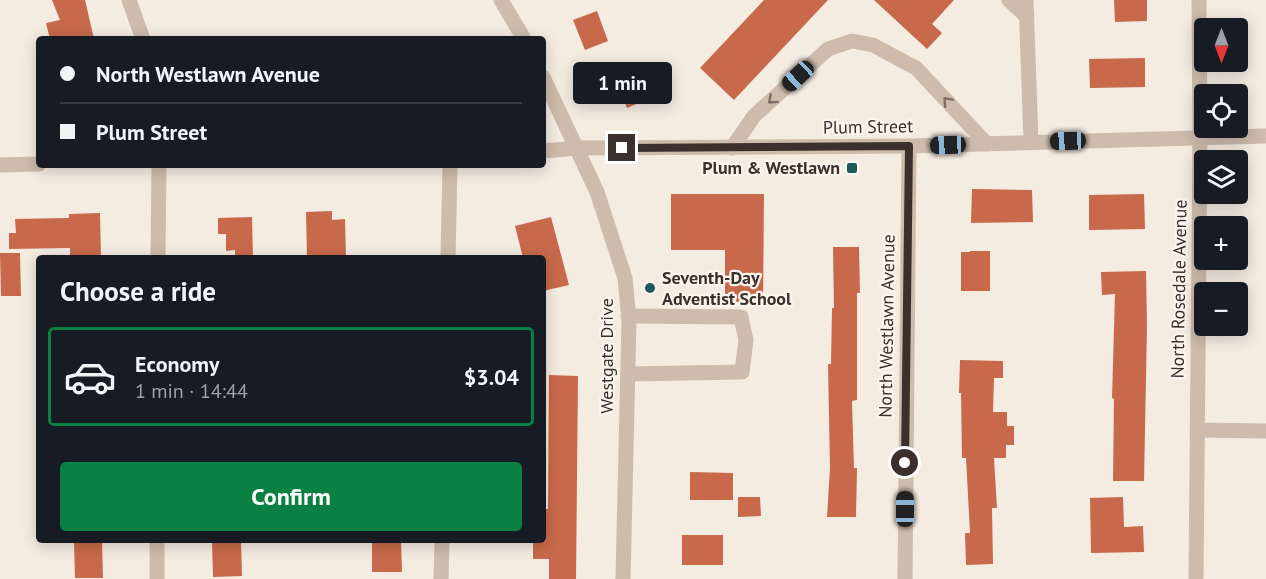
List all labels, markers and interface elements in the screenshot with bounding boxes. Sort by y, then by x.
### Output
north arrow [1194,18,1248,72]
map controls [1194,18,1248,336]
car [779,57,817,95]
text: North Westlawn Avenue [96,60,320,88]
callout: 1 min [572,61,672,103]
text: 1 min [598,70,647,96]
button: locate [1194,84,1248,138]
one-way arrow [768,93,779,104]
one-way arrow [943,97,954,108]
street label: Plum Street [823,114,913,139]
text: Plum Street [96,118,207,146]
car [1050,131,1086,151]
route end [608,134,635,161]
car [930,135,966,155]
button: layers [1194,150,1248,204]
place label: Plum & Westlawn [702,156,840,179]
marker: Plum & Westlawn [845,161,859,175]
street label: North Rosedale Avenue [1165,199,1192,379]
button: + [1194,216,1248,270]
street label: North Westlawn Avenue [873,234,900,418]
place label: Seventh-Day Adventist School [662,266,792,310]
text: Choose a ride [60,274,216,308]
marker: Seventh-Day Adventist School [643,281,657,295]
button: − [1194,282,1248,336]
street label: Westgate Drive [595,298,618,414]
icon: car [63,350,117,404]
text: Economy [135,350,219,378]
text: $3.04 [464,363,519,391]
text: 1 min · 14:44 [135,378,248,404]
route start [891,449,918,476]
button: Confirm [60,462,522,531]
car [896,491,914,527]

